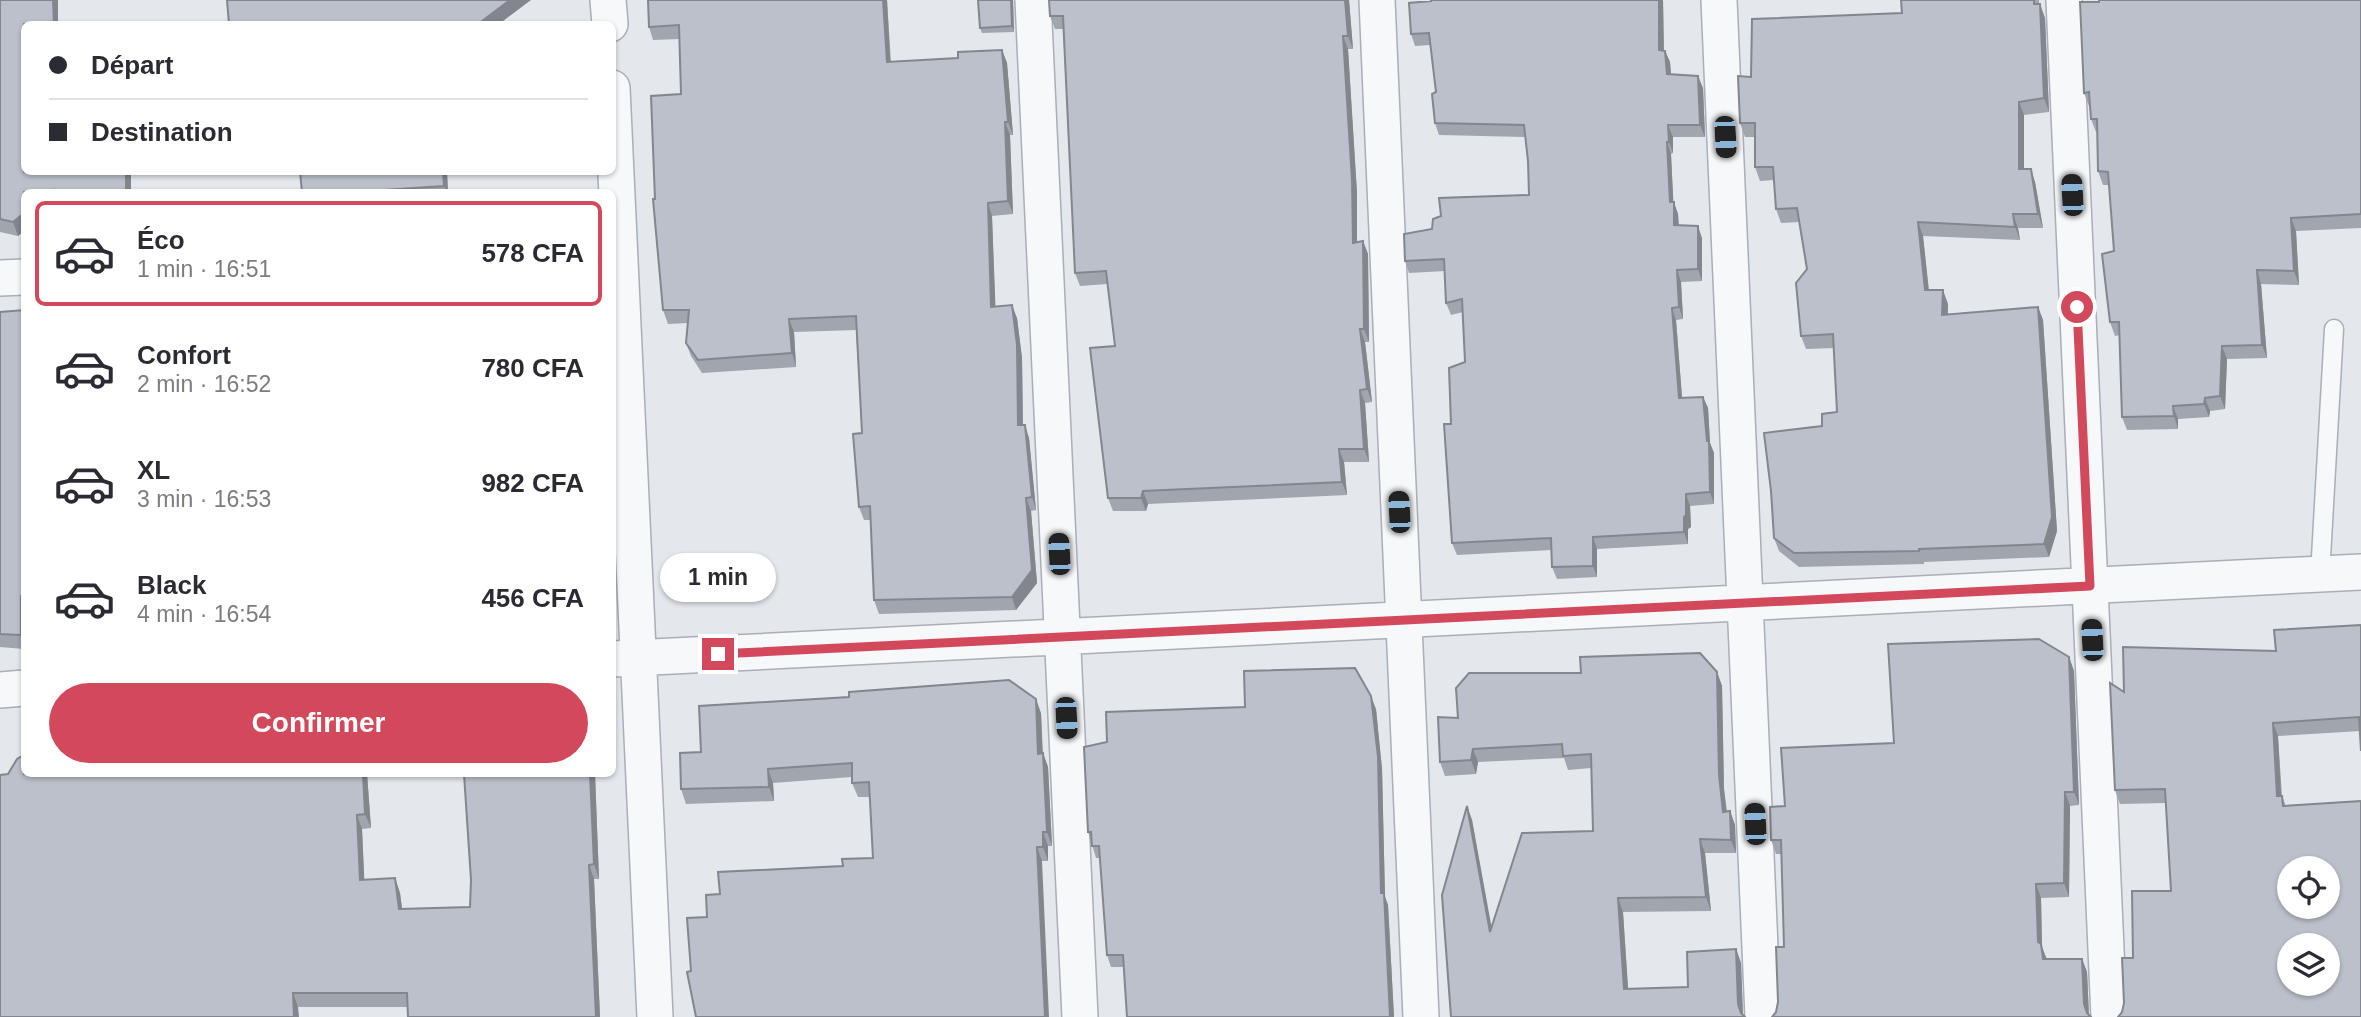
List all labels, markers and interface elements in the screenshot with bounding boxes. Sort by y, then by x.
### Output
text: Départ [91,50,173,80]
car [1714,115,1737,159]
text: Destination [91,117,233,147]
car [2061,173,2084,217]
icon: car [53,222,116,285]
text: Éco [137,225,185,255]
text: 578 CFA [481,238,584,268]
text: 1 min · 16:51 [137,256,271,282]
route start [2061,291,2093,323]
icon: car [53,337,116,400]
text: Confort [137,340,231,370]
text: 780 CFA [481,353,584,383]
text: 2 min · 16:52 [137,371,271,397]
icon: car [53,452,116,515]
text: XL [137,455,170,485]
text: 982 CFA [481,468,584,498]
text: 3 min · 16:53 [137,486,271,512]
car [1388,490,1411,534]
car [1048,532,1071,576]
callout: 1 min [660,552,776,602]
text: 1 min [688,564,748,590]
icon: car [53,567,116,630]
text: Black [137,570,206,600]
text: 456 CFA [481,583,584,613]
text: 4 min · 16:54 [137,601,271,627]
car [2081,618,2104,662]
route end [702,638,734,670]
button: Confirmer [49,683,588,763]
car [1055,696,1078,740]
car [1744,802,1767,846]
map controls [2277,856,2340,996]
button: locate [2277,856,2340,919]
button: layers [2277,933,2340,996]

